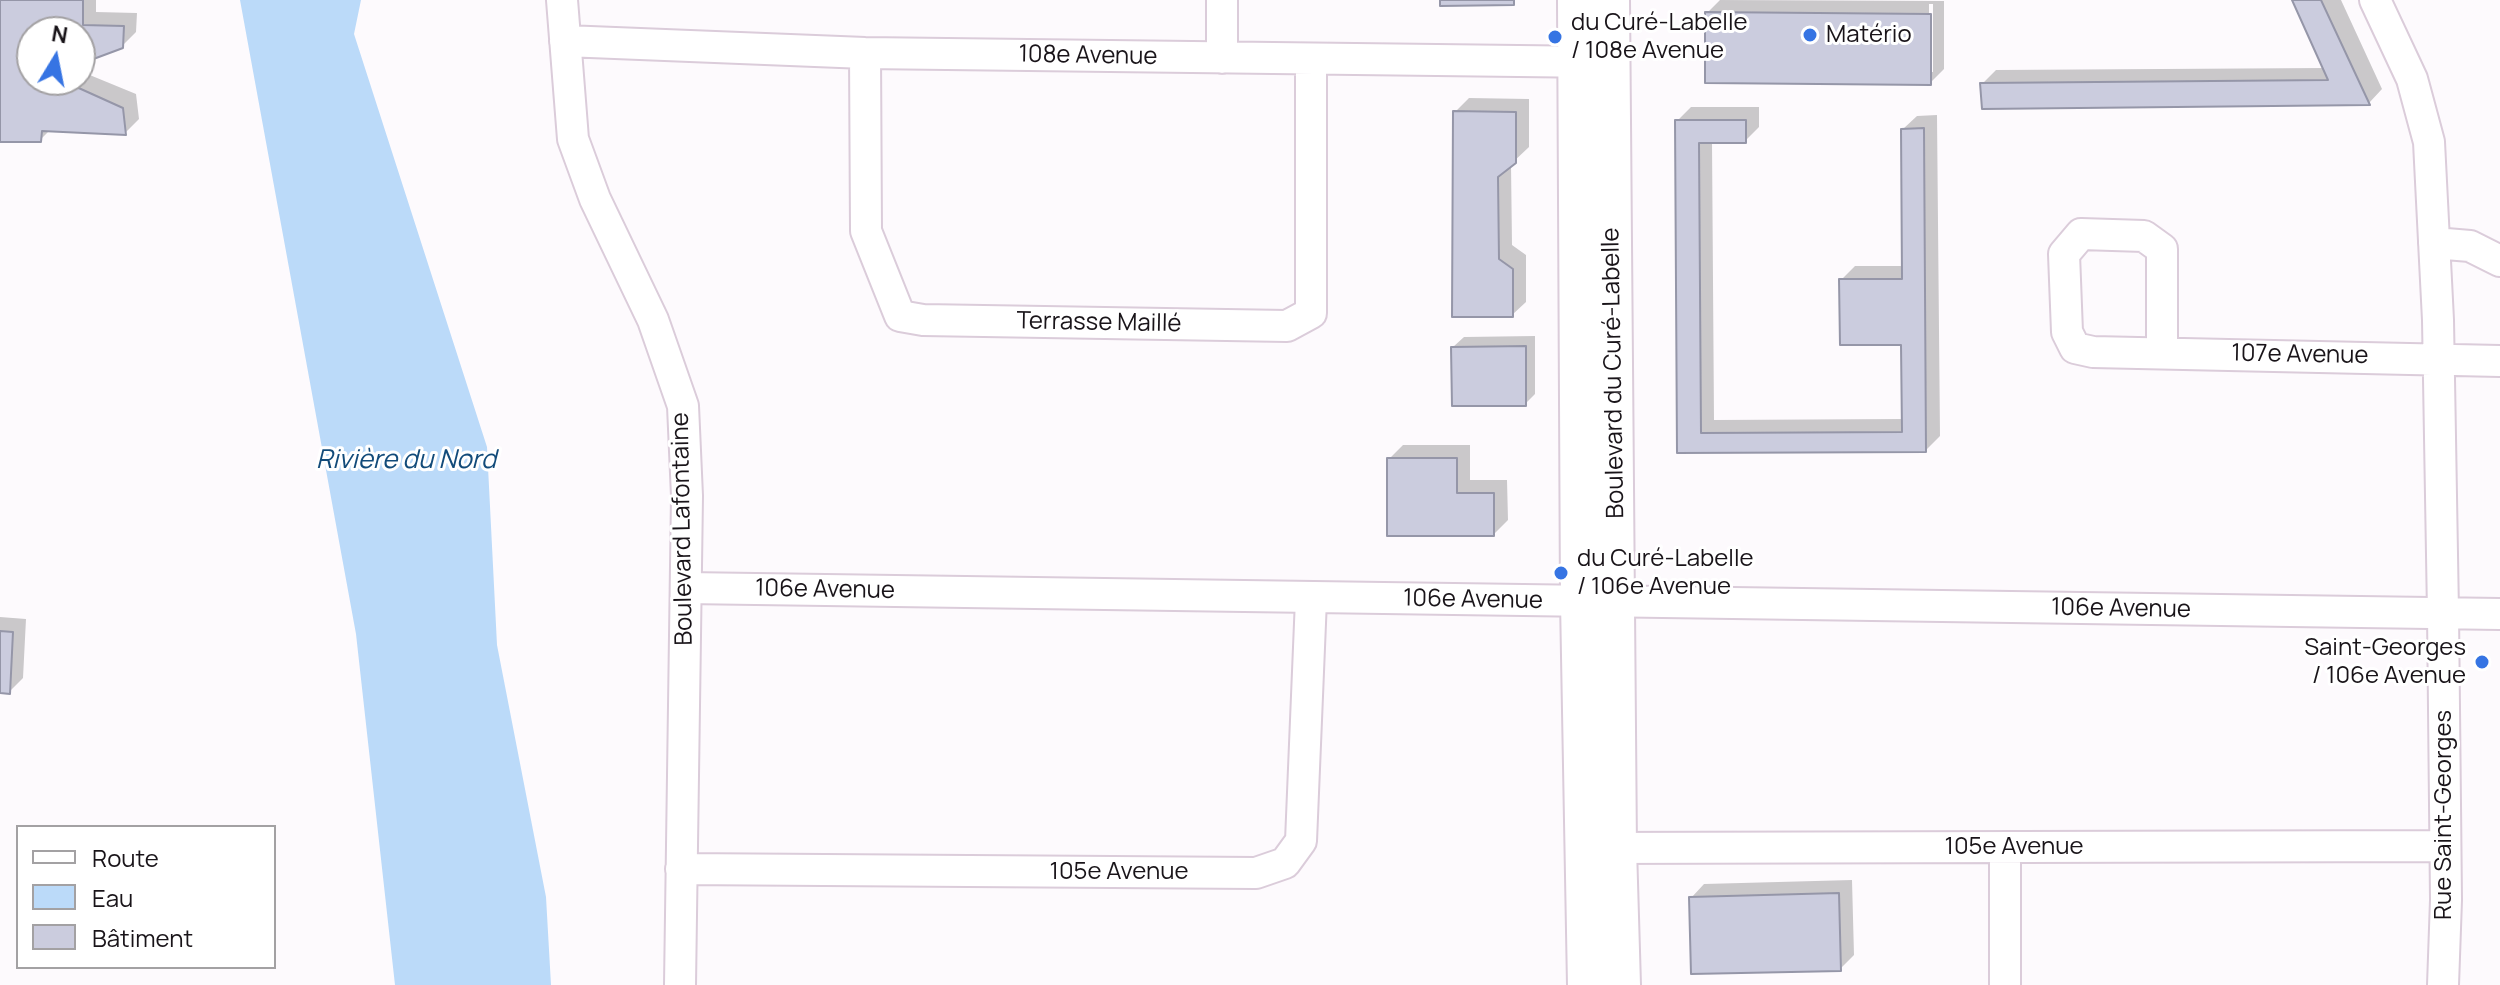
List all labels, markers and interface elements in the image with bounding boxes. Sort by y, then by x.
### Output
place label: du Curé-Labelle / 108e Avenue [1571,9,1748,65]
north arrow [16,16,96,96]
text: N [49,18,70,50]
place label: Matério [1826,21,1912,49]
marker: Matério [1801,26,1819,44]
marker: du Curé-Labelle / 108e Avenue [1546,28,1564,46]
street label: 108e Avenue [1018,40,1158,72]
street label: Boulevard du Curé-Labelle [1597,227,1631,519]
street label: Terrasse Maillé [1016,307,1182,339]
street label: 107e Avenue [2231,339,2369,371]
street label: Boulevard Lafontaine [667,412,699,646]
water label: Rivière du Nord [316,445,496,477]
place label: du Curé-Labelle / 106e Avenue [1577,545,1754,601]
marker: du Curé-Labelle / 106e Avenue [1552,564,1570,582]
street label: 106e Avenue [755,574,895,606]
street label: 106e Avenue [1403,584,1543,616]
street label: 106e Avenue [2051,593,2191,625]
place label: Saint-Georges / 106e Avenue [2304,634,2466,690]
marker: Saint-Georges / 106e Avenue [2473,653,2491,671]
street label: Rue Saint-Georges [2430,710,2458,920]
legend [16,825,276,969]
street label: 105e Avenue [1945,833,2083,861]
text: Route [92,841,159,874]
street label: 105e Avenue [1050,858,1188,886]
text: Eau [92,881,133,914]
text: Bâtiment [92,921,193,954]

